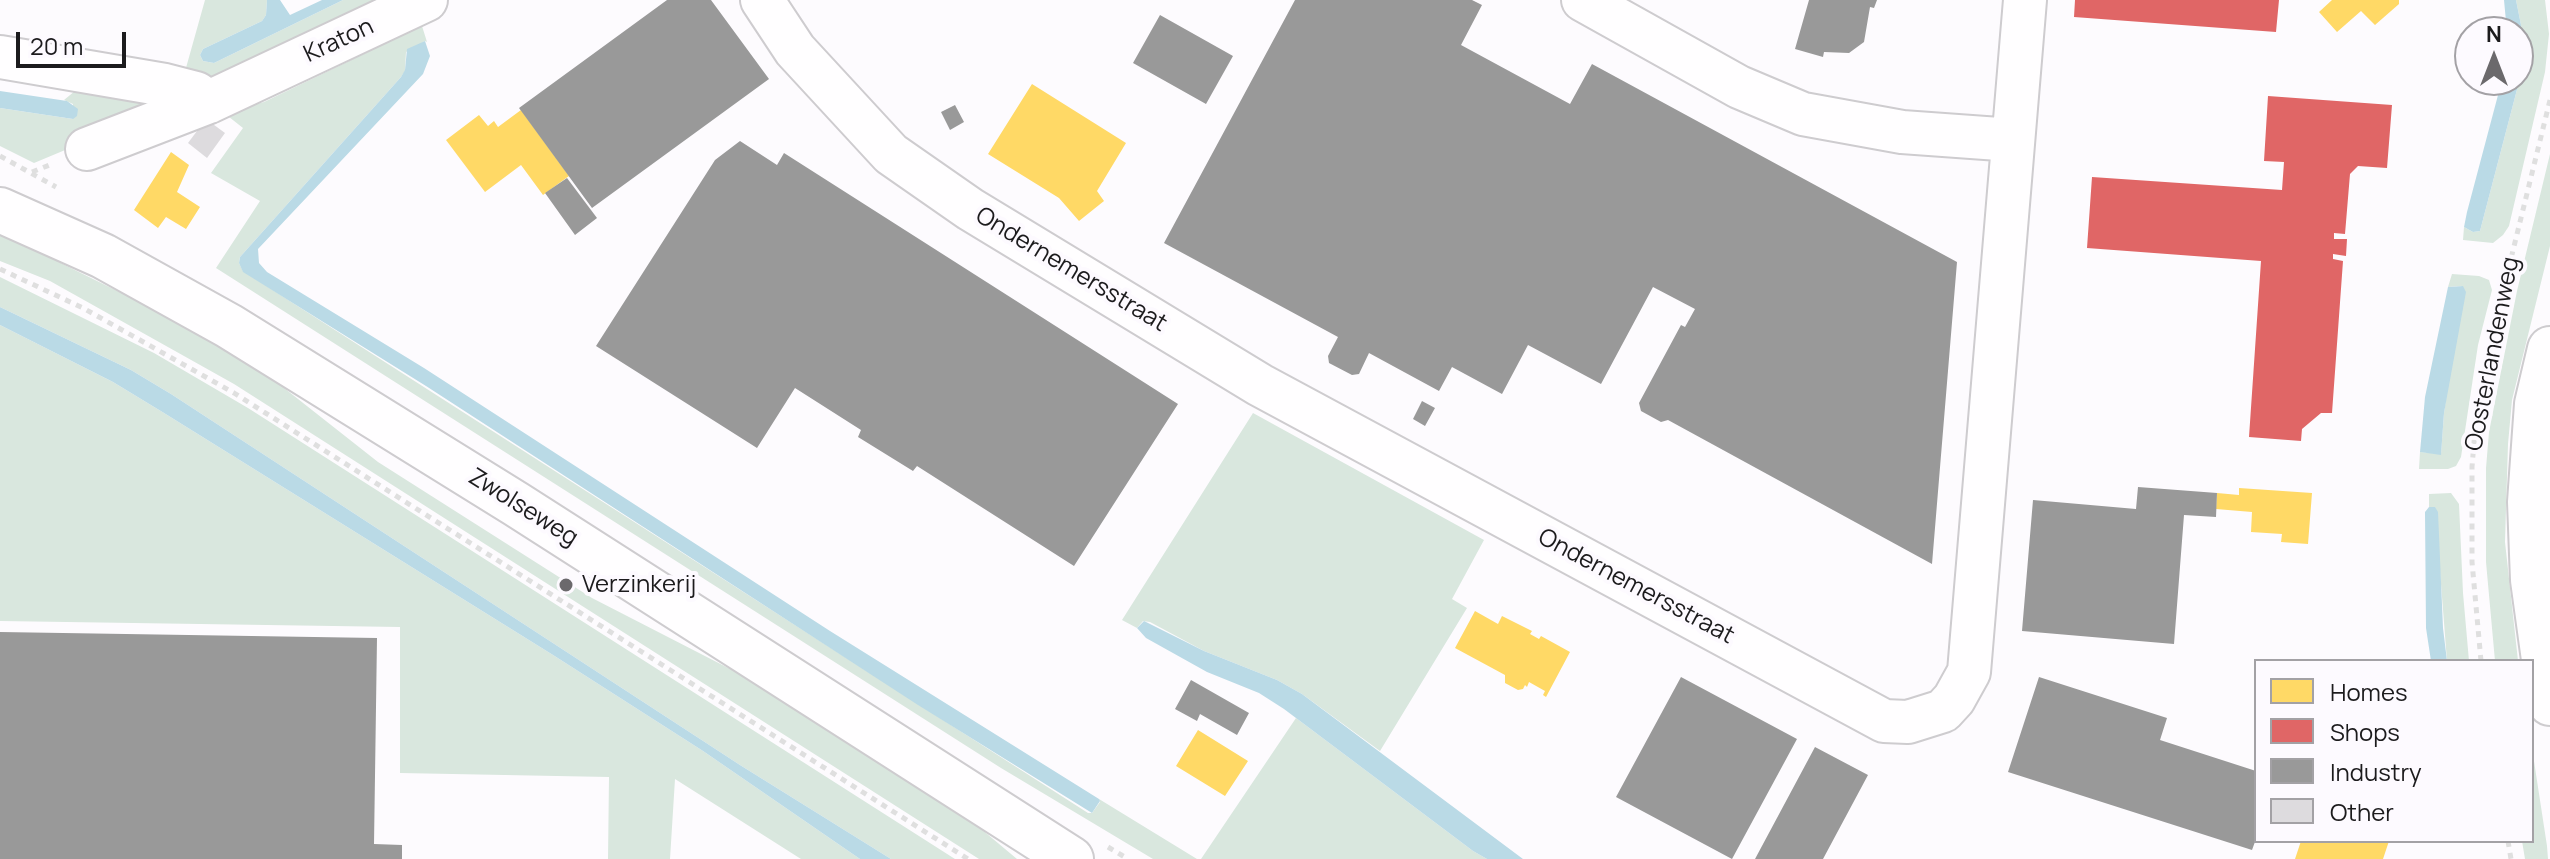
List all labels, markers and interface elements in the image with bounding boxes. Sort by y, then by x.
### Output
street label: Kraton [300,12,378,70]
scale bar [20,16,130,66]
north arrow [2454,16,2534,96]
text: N [2486,19,2502,49]
text: 20 m [30,29,83,62]
street label: Ondernemersstraat [970,202,1172,338]
street label: Oosterlandenweg [2460,254,2526,454]
street label: Zwolseweg [463,463,583,553]
street label: Ondernemersstraat [1533,523,1739,651]
place label: Verzinkerij [582,571,696,599]
marker: Verzinkerij [557,576,575,594]
legend [2254,659,2534,843]
text: Homes [2330,675,2408,708]
text: Shops [2330,715,2400,748]
text: Industry [2330,755,2422,788]
text: Other [2330,795,2394,828]

